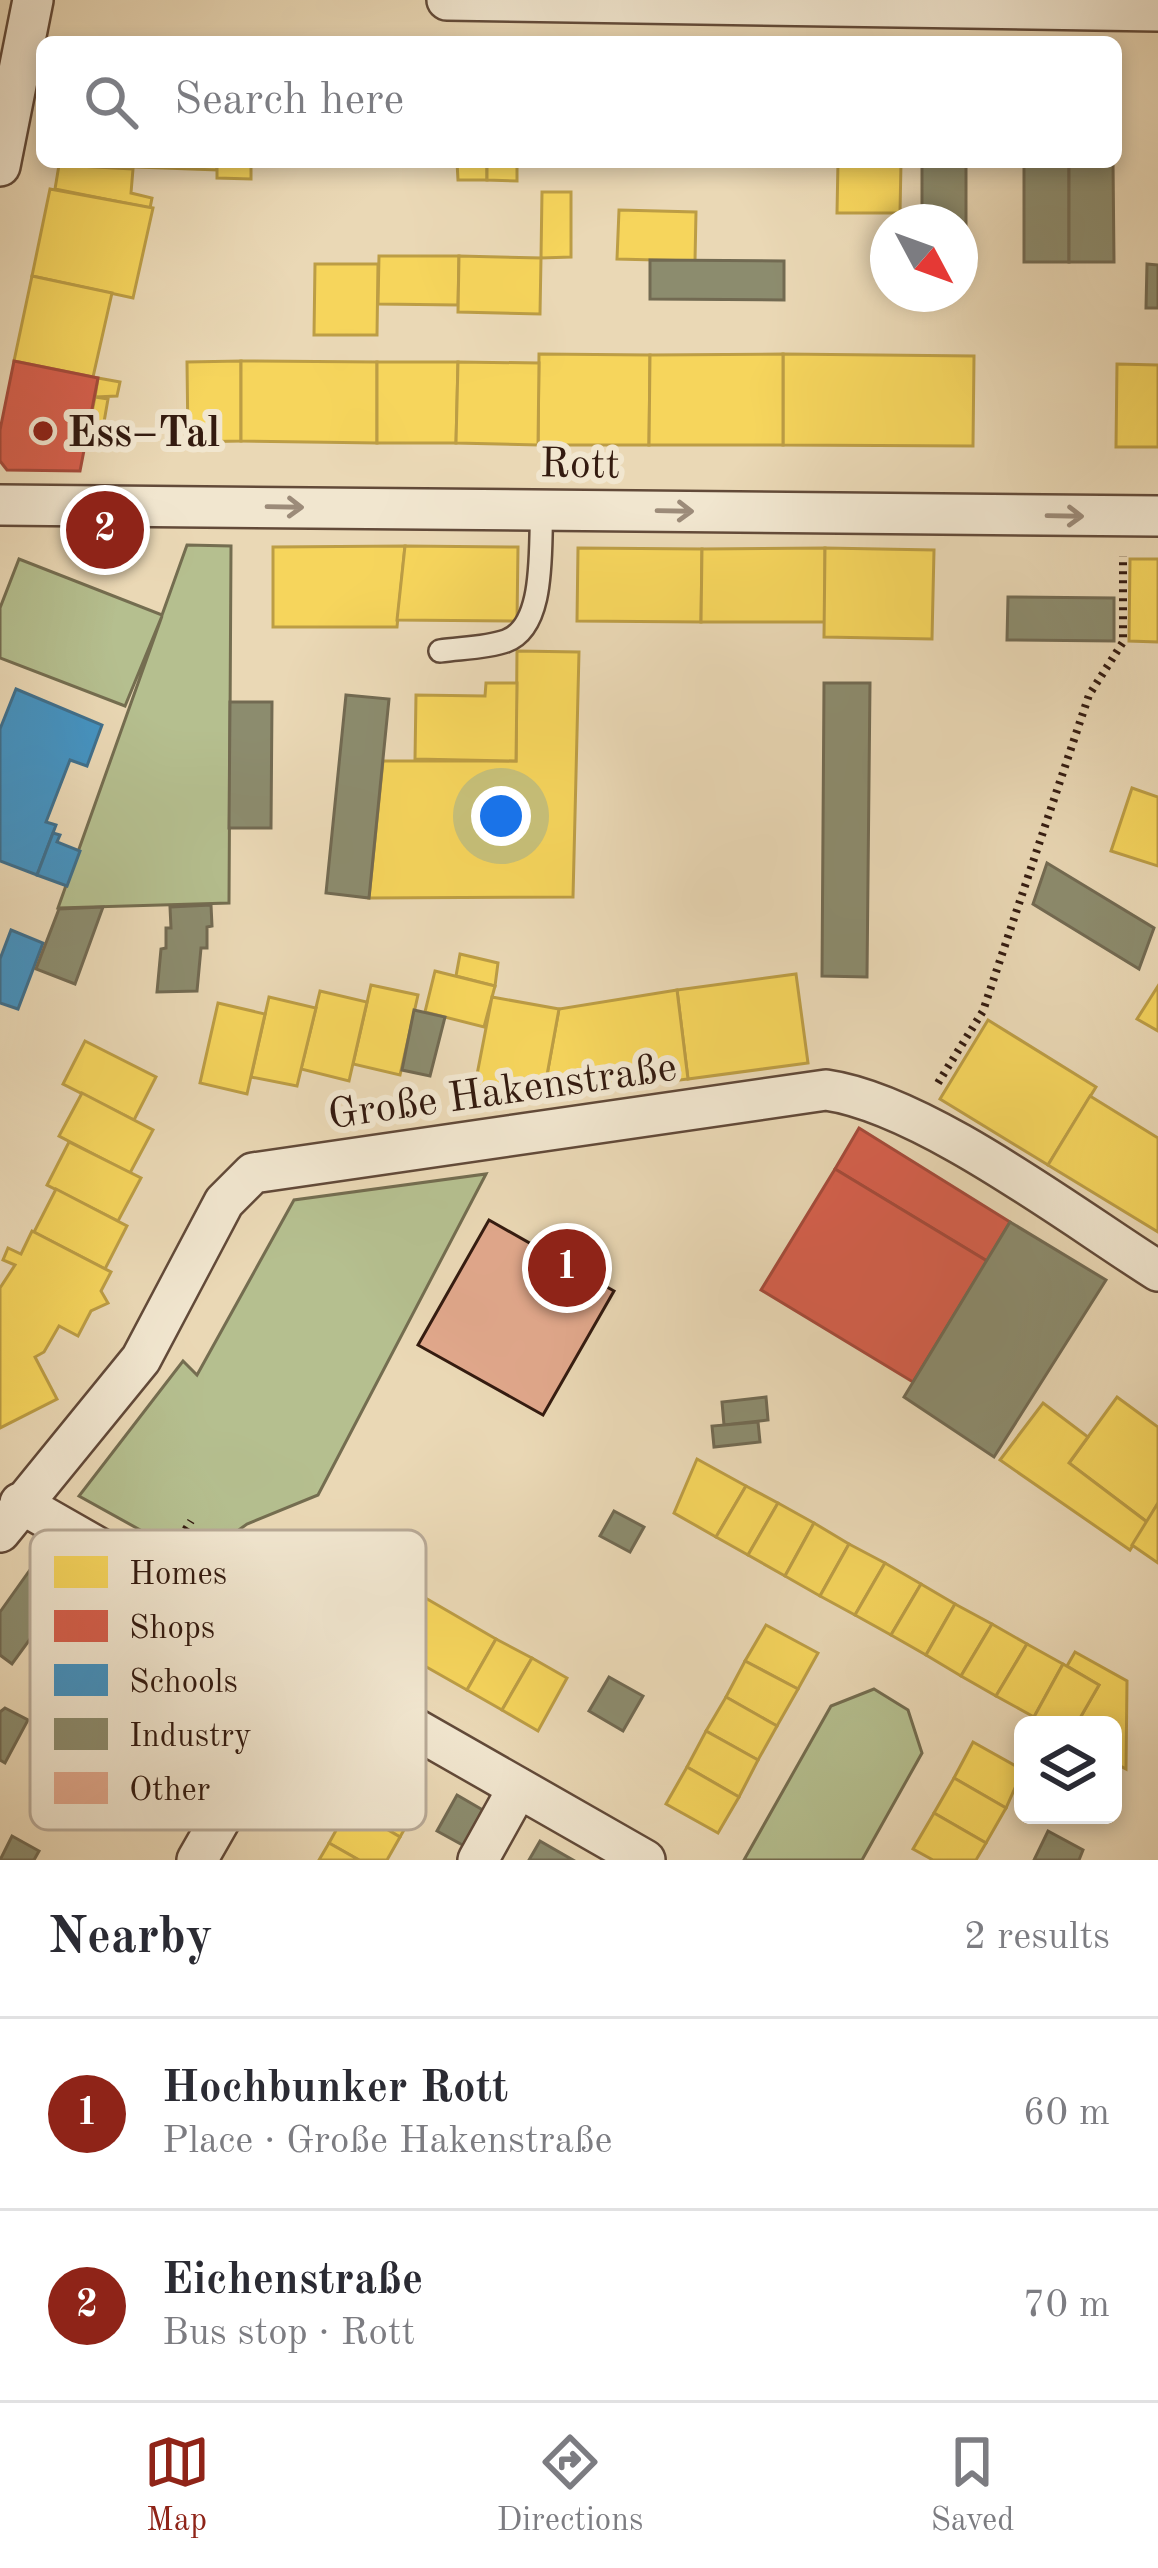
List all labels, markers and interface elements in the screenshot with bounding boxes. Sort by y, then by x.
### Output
search box [36,36,1122,168]
icon: search [78,69,144,135]
text: Search here [174,79,404,124]
north arrow [870,204,978,312]
place label: Ess–Tal [67,414,220,456]
marker: Ess–Tal [30,418,56,444]
street label: Rott [539,444,620,488]
pin: 2 [66,485,144,575]
one-way arrow [265,496,304,518]
one-way arrow [655,500,694,523]
one-way arrow [1045,504,1084,527]
your location [471,786,531,846]
street label: Große Hakenstraße [326,1048,680,1138]
pin: 1 [528,1223,606,1313]
legend [30,1530,426,1830]
text: Homes [129,1559,227,1592]
text: Shops [129,1613,215,1646]
text: Schools [129,1667,238,1700]
map controls [1014,1716,1122,1824]
button: layers [1014,1716,1122,1824]
text: Industry [129,1721,252,1754]
text: Other [129,1775,210,1808]
text: Nearby [48,1913,213,1964]
text: 2 results [964,1918,1110,1957]
text: Hochbunker Rott [162,2067,508,2112]
text: 1 [76,2094,98,2133]
text: 60 m [1023,2094,1110,2133]
text: Place · Große Hakenstraße [162,2122,612,2161]
text: Eichenstraße [162,2259,423,2304]
text: 2 [76,2286,98,2325]
text: 70 m [1023,2286,1110,2325]
text: Bus stop · Rott [162,2314,415,2353]
tab: Map [144,2429,210,2542]
tab: Directions [497,2429,643,2542]
tab: Saved [930,2429,1014,2542]

